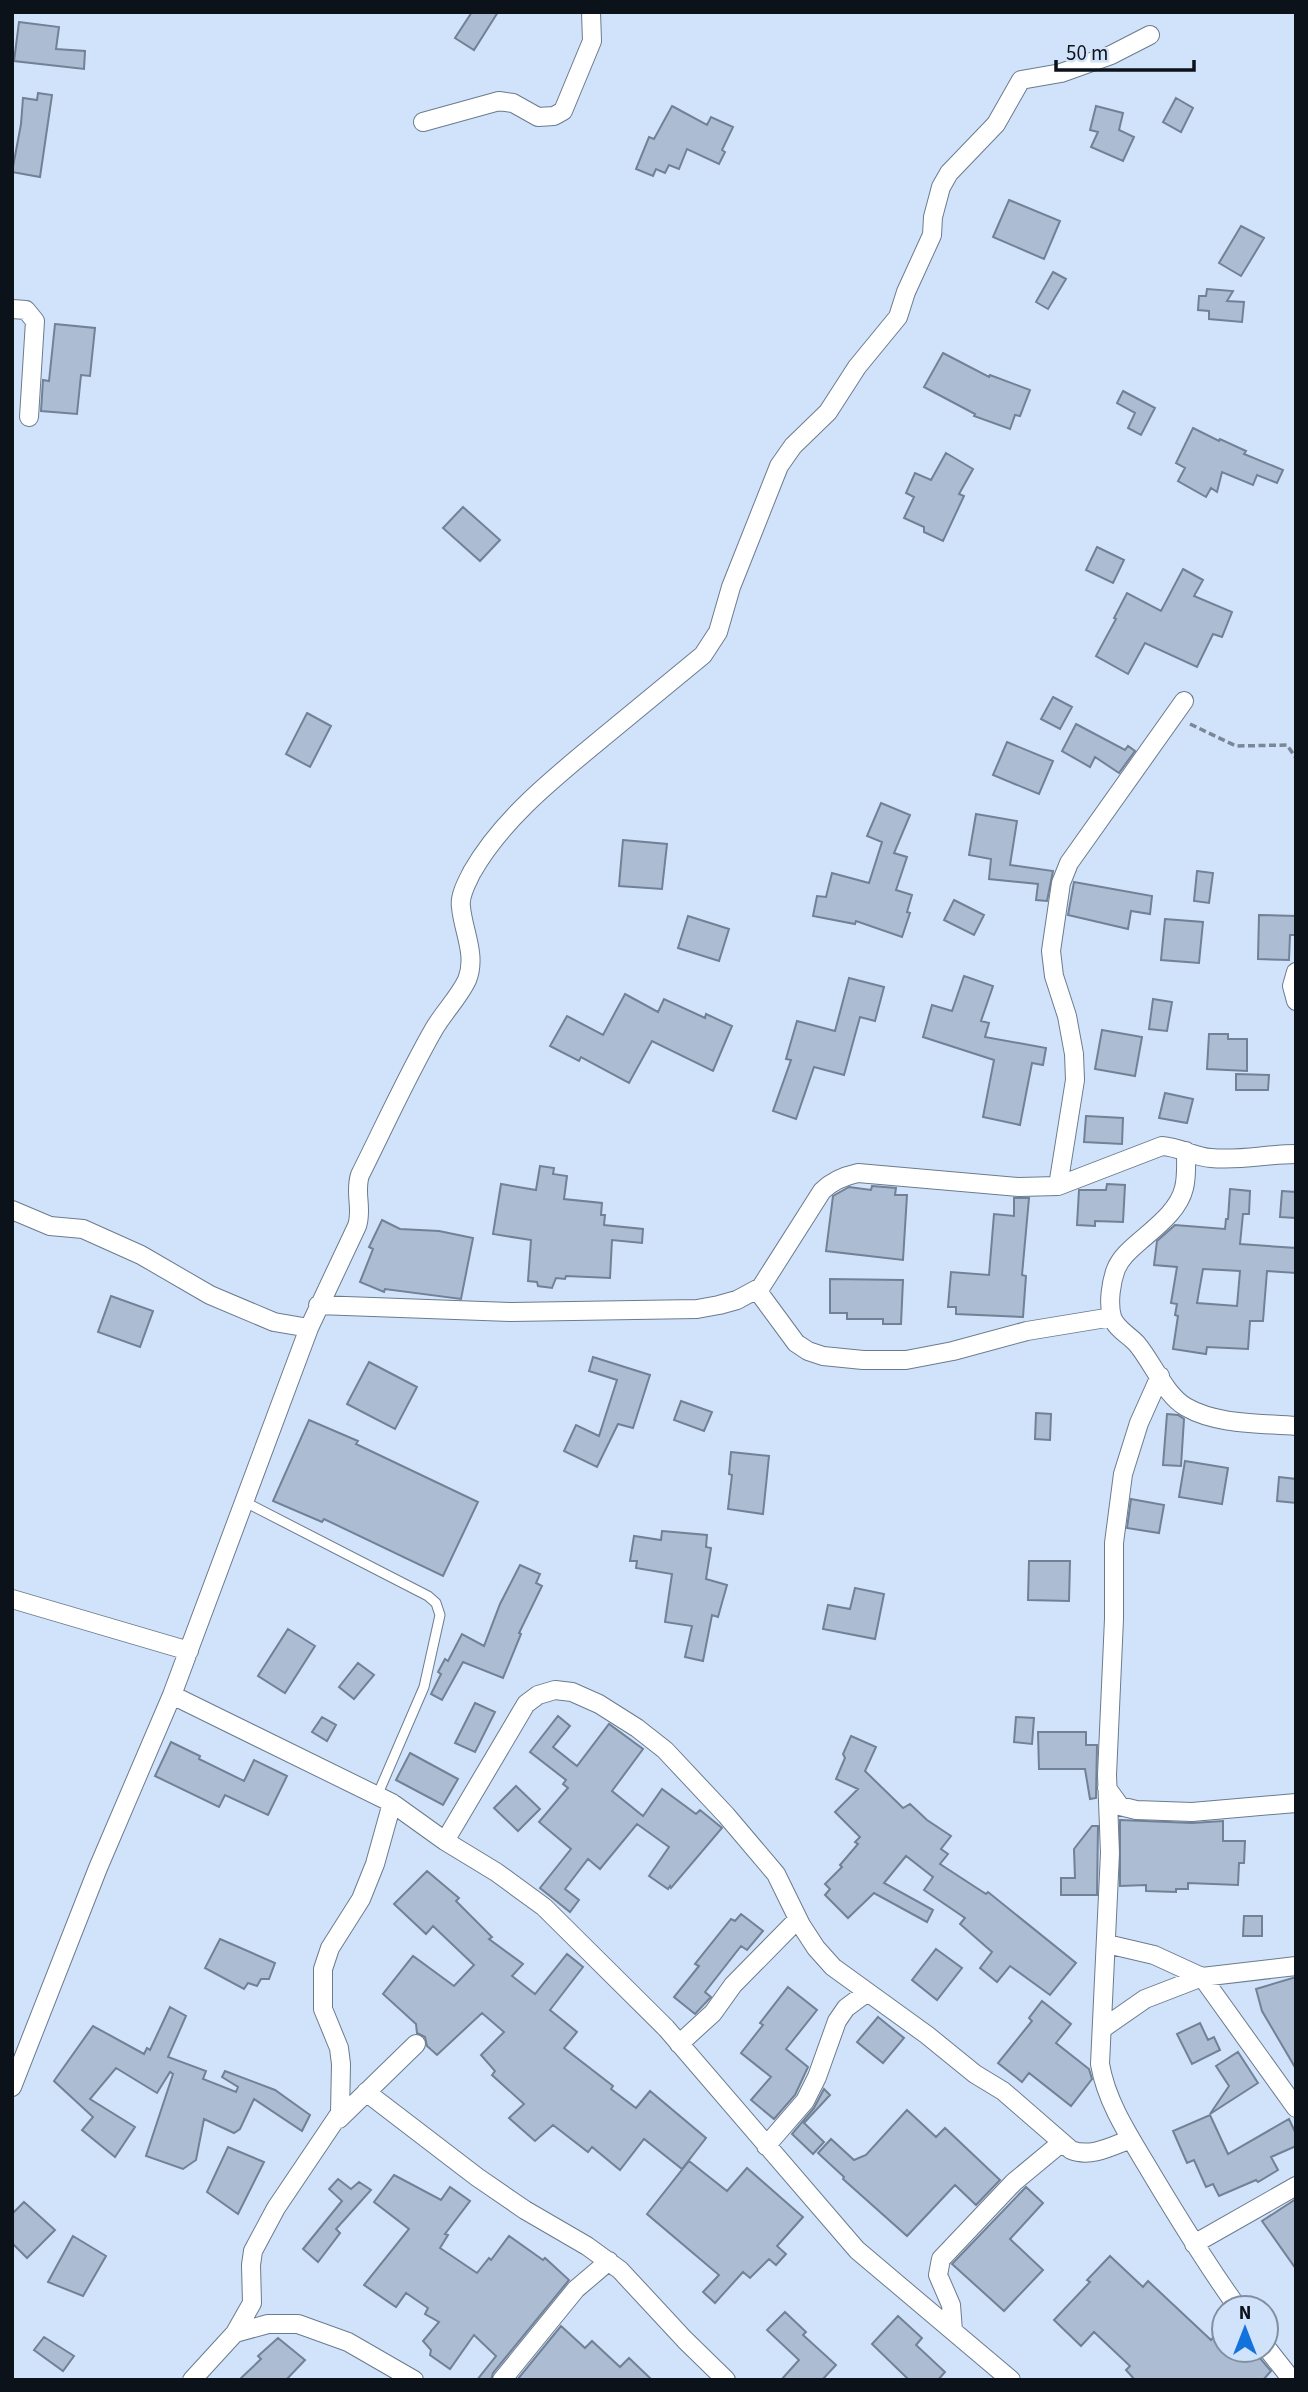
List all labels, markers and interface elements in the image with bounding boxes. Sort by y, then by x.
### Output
scale bar [1056,28,1194,72]
text: 50 m [1066,38,1108,68]
north arrow [1210,2294,1280,2364]
text: N [1239,2300,1251,2327]

